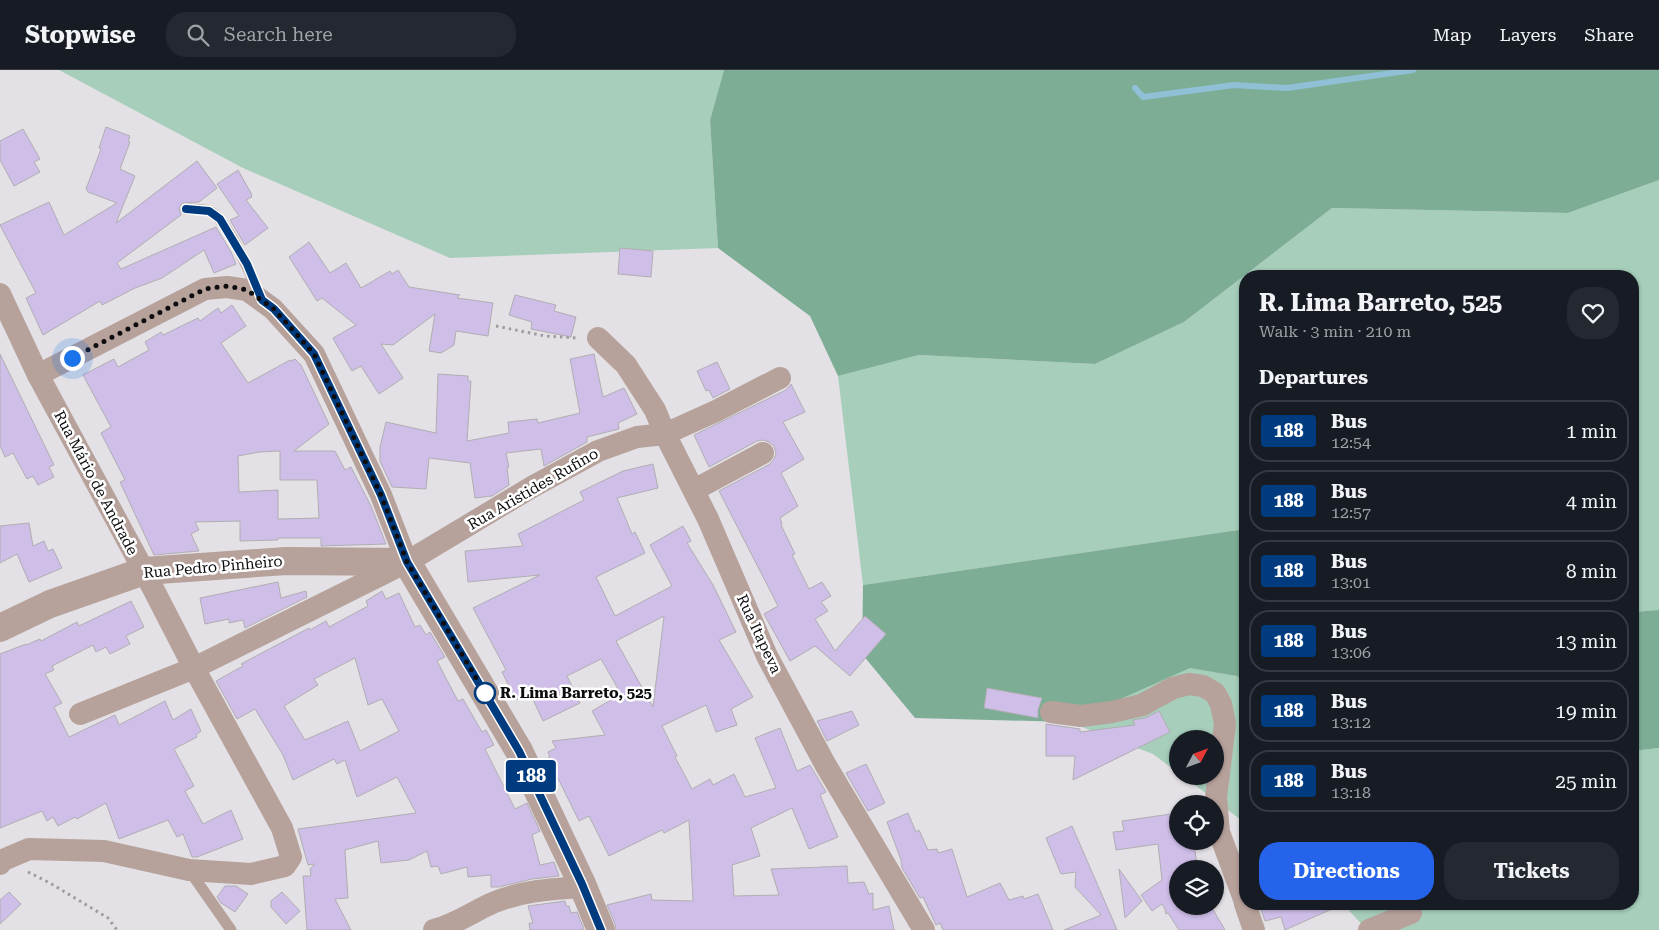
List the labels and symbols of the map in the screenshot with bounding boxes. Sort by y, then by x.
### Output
your location [60,346,85,371]
street label: Rua Mário de Andrade [50,408,142,558]
street label: Rua Aristides Rufino [465,444,601,534]
street label: Rua Pedro Pinheiro [143,552,283,582]
street label: Rua Itapeva [733,592,785,676]
marker: R. Lima Barreto, 525 [474,682,496,704]
place label: R. Lima Barreto, 525 [500,684,652,702]
north arrow [1169,730,1224,785]
line badge: 188 [502,760,560,792]

